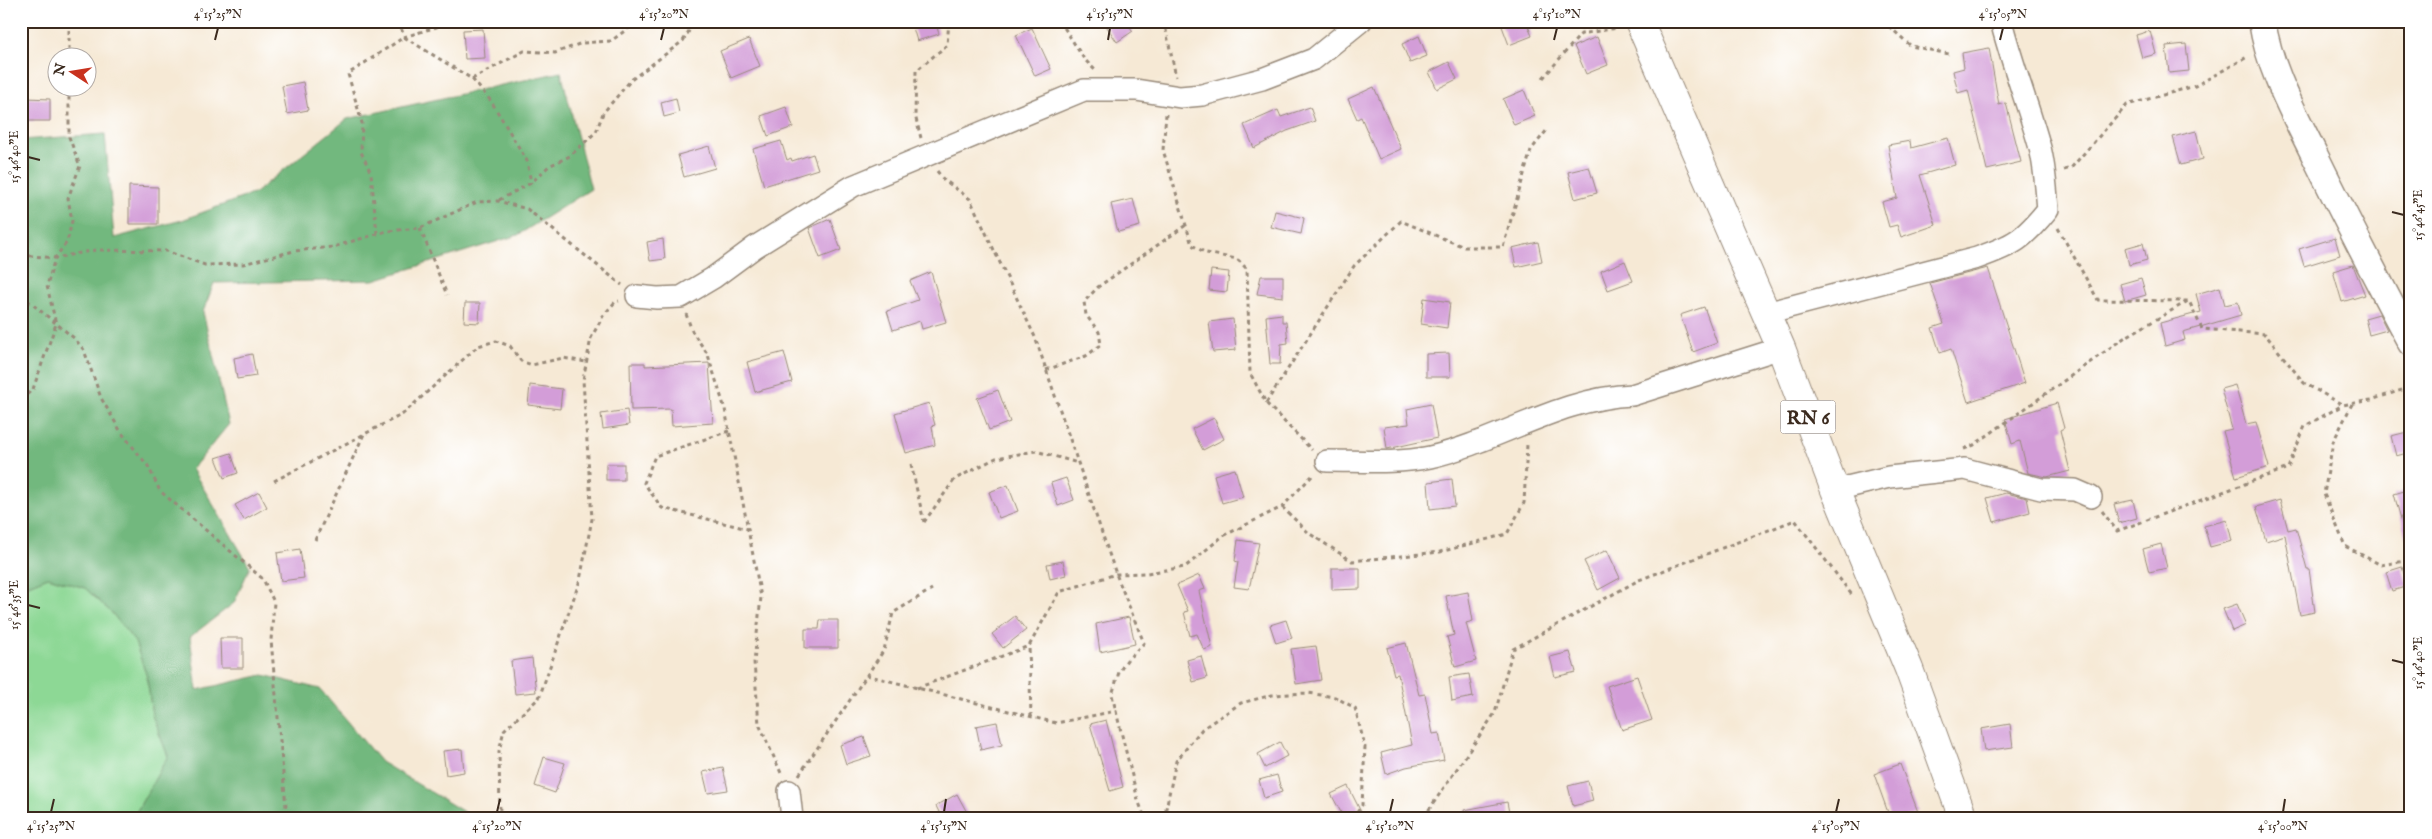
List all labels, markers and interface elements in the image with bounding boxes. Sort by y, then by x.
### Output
text: 4°15'25"N [194,7,243,22]
text: 4°15'20"N [639,7,689,22]
text: 4°15'15"N [1087,7,1134,22]
text: 4°15'10"N [1533,7,1582,22]
text: 4°15'05"N [1979,7,2028,22]
north arrow [48,48,98,98]
text: N [50,62,70,78]
text: 15°46'40"E [7,131,22,183]
text: 15°46'45"E [2411,189,2426,241]
road number: RN 6 [1780,401,1836,434]
text: 15°46'35"E [7,580,22,630]
text: 15°46'40"E [2411,637,2426,689]
text: 4°15'25"N [27,819,76,834]
text: 4°15'20"N [472,819,522,834]
text: 4°15'15"N [921,819,968,834]
text: 4°15'10"N [1366,819,1415,834]
text: 4°15'05"N [1812,819,1861,834]
text: 4°15'00"N [2258,819,2309,834]

